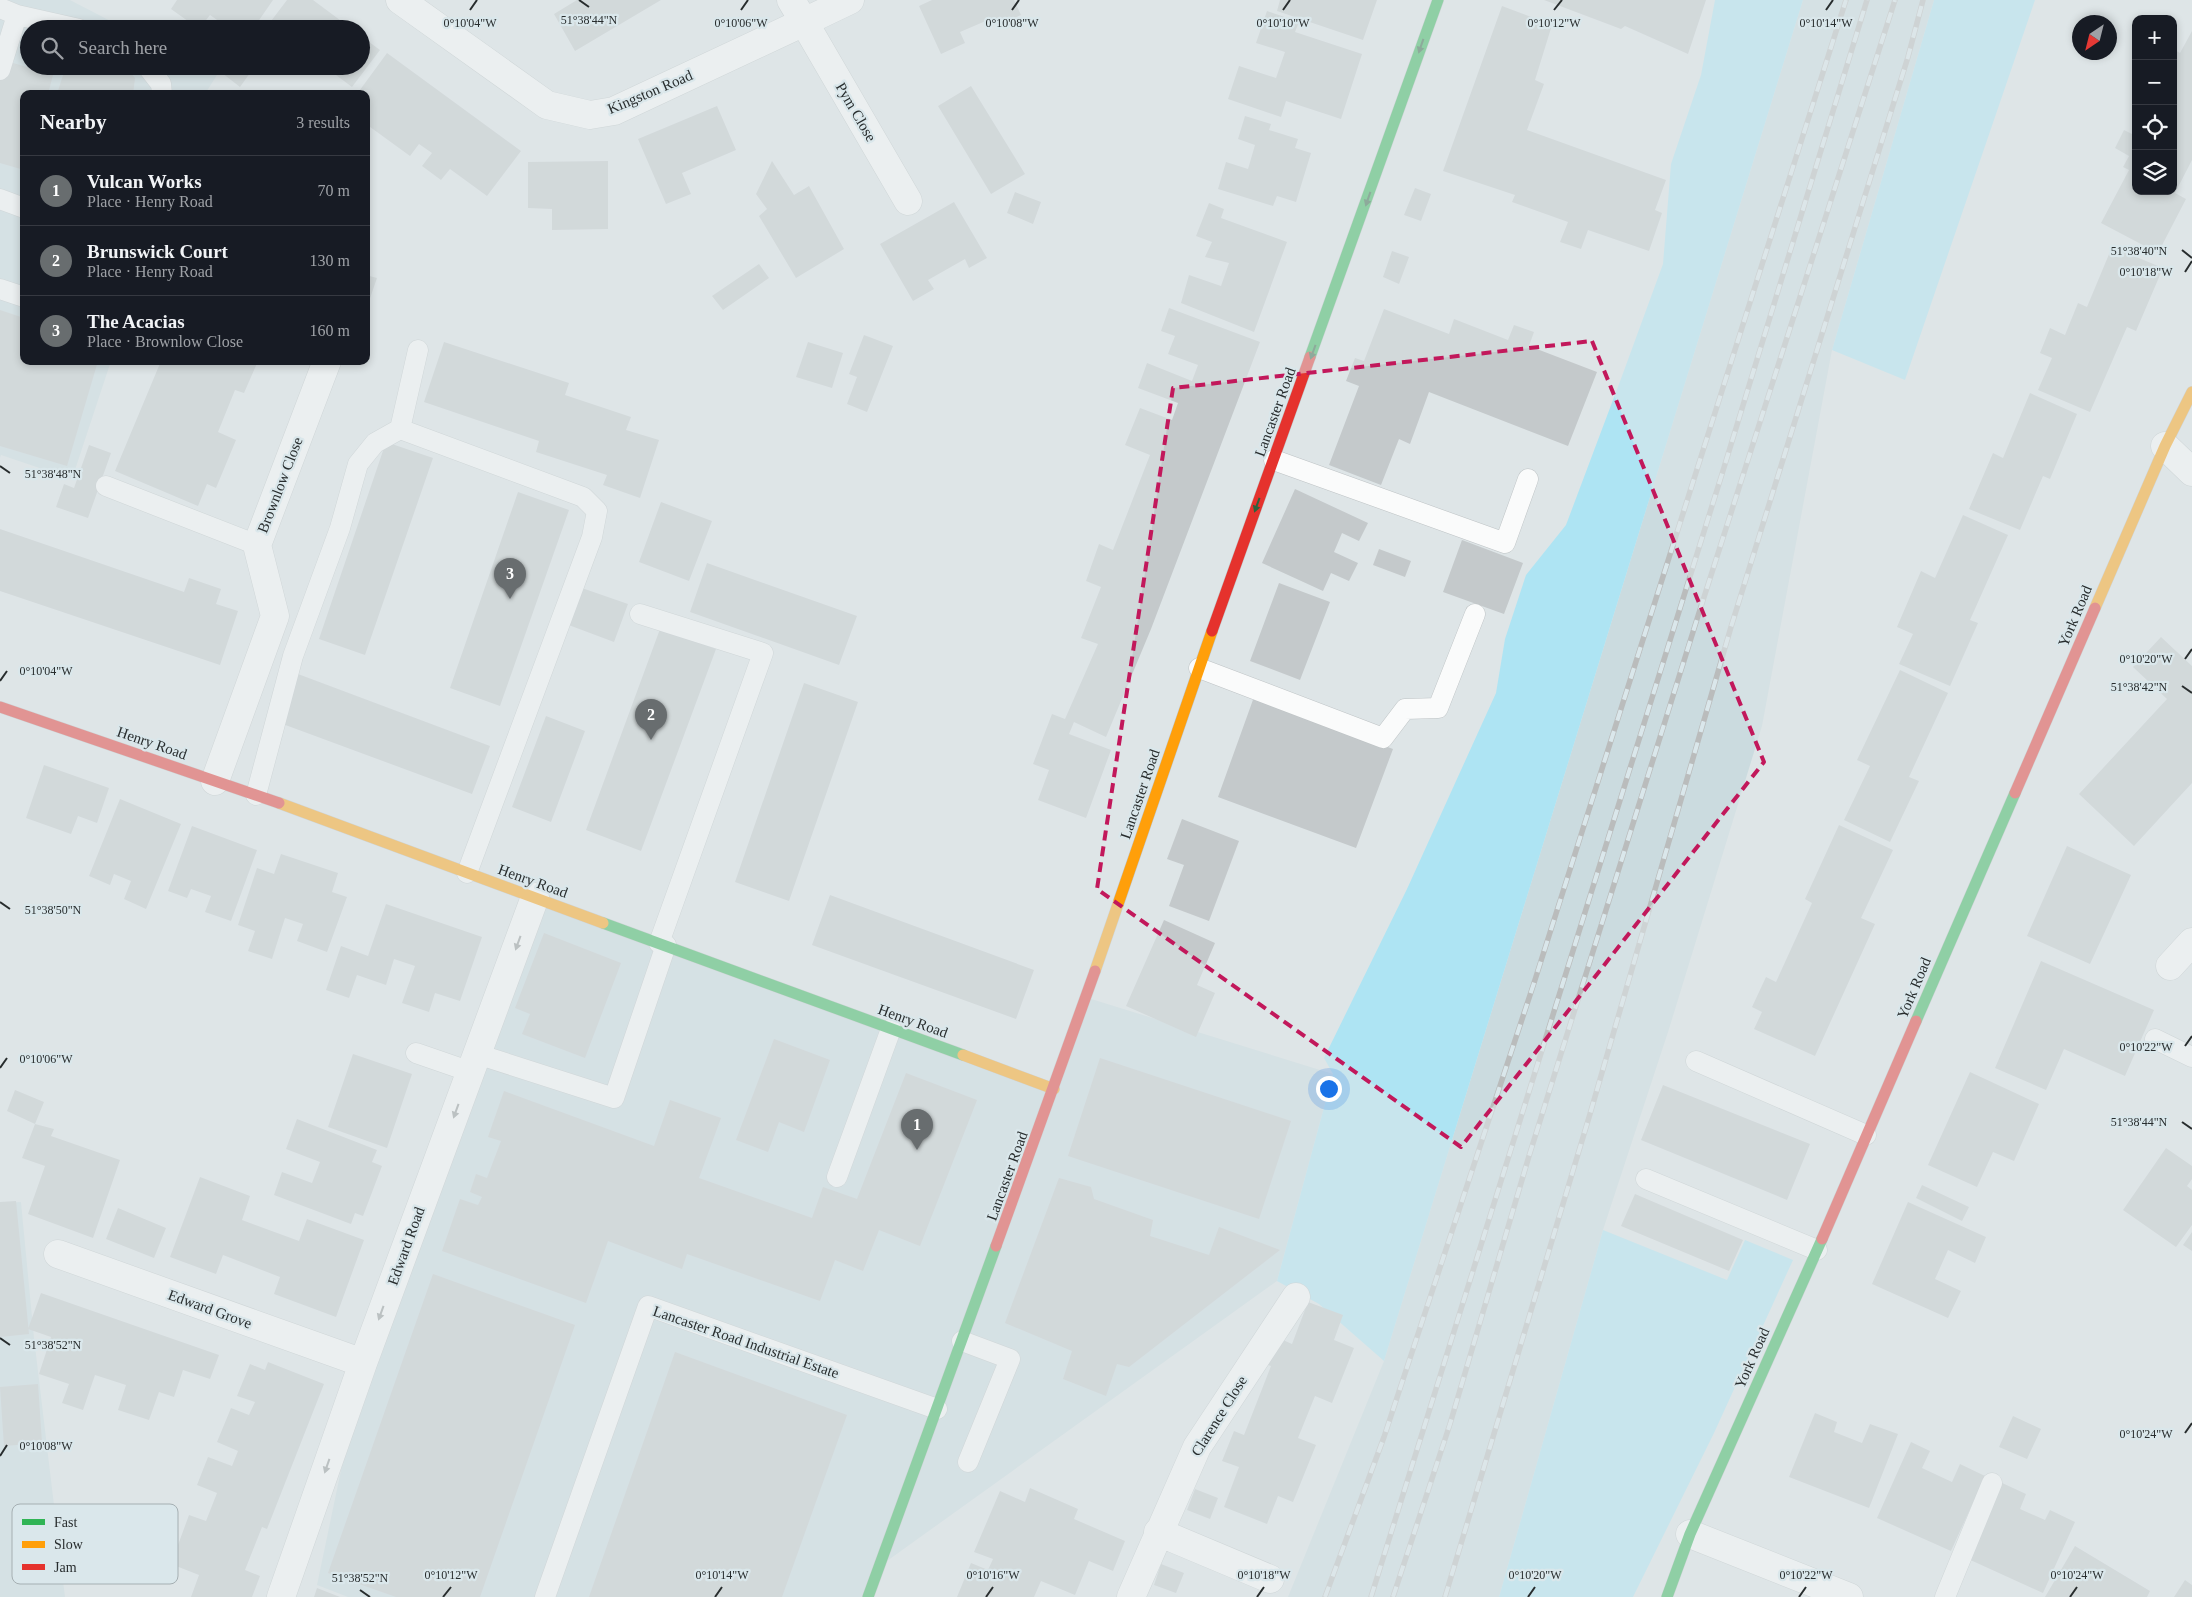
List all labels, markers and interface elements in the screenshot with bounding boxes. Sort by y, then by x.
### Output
text: 51°38'44"N [561,13,618,27]
north arrow [2072,15,2117,60]
map controls [2132,15,2177,195]
button: + [2132,15,2177,60]
text: 0°10'04"W [443,16,497,30]
text: 0°10'06"W [714,16,768,30]
text: 0°10'08"W [985,16,1039,30]
text: 0°10'10"W [1256,16,1310,30]
text: 0°10'12"W [1527,16,1581,30]
text: 0°10'14"W [1799,16,1853,30]
search box [20,20,370,75]
icon: search [38,34,66,62]
text: Search here [78,37,167,58]
one-way arrow [1417,39,1425,54]
button: − [2132,60,2177,105]
street label: Kingston Road [605,67,695,117]
street label: Pym Close [833,80,879,145]
button: locate [2132,105,2177,150]
text: Nearby [40,110,107,134]
text: 3 results [296,114,350,131]
button: layers [2132,150,2177,195]
text: Vulcan Works [87,171,202,192]
text: 1 [52,182,60,199]
text: 70 m [318,182,350,199]
one-way arrow [1364,192,1371,207]
text: Place · Henry Road [87,193,213,210]
text: Brunswick Court [87,241,228,262]
text: 51°38'40"N [2111,244,2168,258]
text: 2 [52,252,60,269]
text: 130 m [310,252,350,269]
text: Place · Henry Road [87,263,213,280]
text: 0°10'18"W [2119,265,2173,279]
text: The Acacias [87,311,185,332]
text: 3 [52,322,60,339]
text: 160 m [310,322,350,339]
text: Place · Brownlow Close [87,333,243,350]
one-way arrow [1309,345,1317,360]
street label: Lancaster Road [1251,365,1299,459]
street label: Brownlow Close [254,435,306,535]
text: 51°38'48"N [25,467,82,481]
one-way arrow [1253,498,1261,513]
pin: 3 [494,558,526,599]
street label: York Road [2055,583,2095,649]
text: 0°10'20"W [2119,652,2173,666]
text: 0°10'04"W [19,664,73,678]
text: 51°38'42"N [2111,680,2168,694]
pin: 2 [635,699,667,740]
street label: Henry Road [115,724,190,763]
street label: Lancaster Road [1117,747,1163,841]
street label: Henry Road [496,861,570,901]
text: 51°38'50"N [25,903,82,917]
one-way arrow [514,935,521,950]
street label: York Road [1894,955,1934,1021]
street label: Henry Road [876,1001,950,1041]
text: 0°10'22"W [2119,1040,2173,1054]
text: 0°10'06"W [19,1052,73,1066]
your location [1316,1076,1342,1102]
one-way arrow [452,1104,459,1119]
pin: 1 [901,1109,933,1150]
text: 51°38'44"N [2111,1115,2168,1129]
street label: Lancaster Road [983,1129,1031,1223]
street label: Edward Road [384,1204,428,1287]
street label: Edward Grove [166,1286,254,1332]
street label: Lancaster Road Industrial Estate [651,1303,841,1381]
one-way arrow [377,1306,385,1321]
street label: York Road [1732,1325,1773,1391]
text: 51°38'52"N [25,1338,82,1352]
street label: Clarence Close [1188,1373,1250,1459]
text: 0°10'24"W [2119,1427,2173,1441]
text: 0°10'08"W [19,1439,73,1453]
one-way arrow [323,1459,331,1474]
legend [12,1504,178,1584]
text: Fast [54,1515,77,1530]
text: Slow [54,1537,84,1552]
text: Jam [54,1560,77,1575]
text: 0°10'12"W [424,1568,478,1582]
text: 0°10'14"W [695,1568,749,1582]
text: 0°10'16"W [966,1568,1020,1582]
text: 0°10'18"W [1237,1568,1291,1582]
text: 0°10'20"W [1508,1568,1562,1582]
text: 0°10'22"W [1779,1568,1833,1582]
text: 0°10'24"W [2050,1568,2104,1582]
text: 51°38'52"N [332,1571,389,1585]

